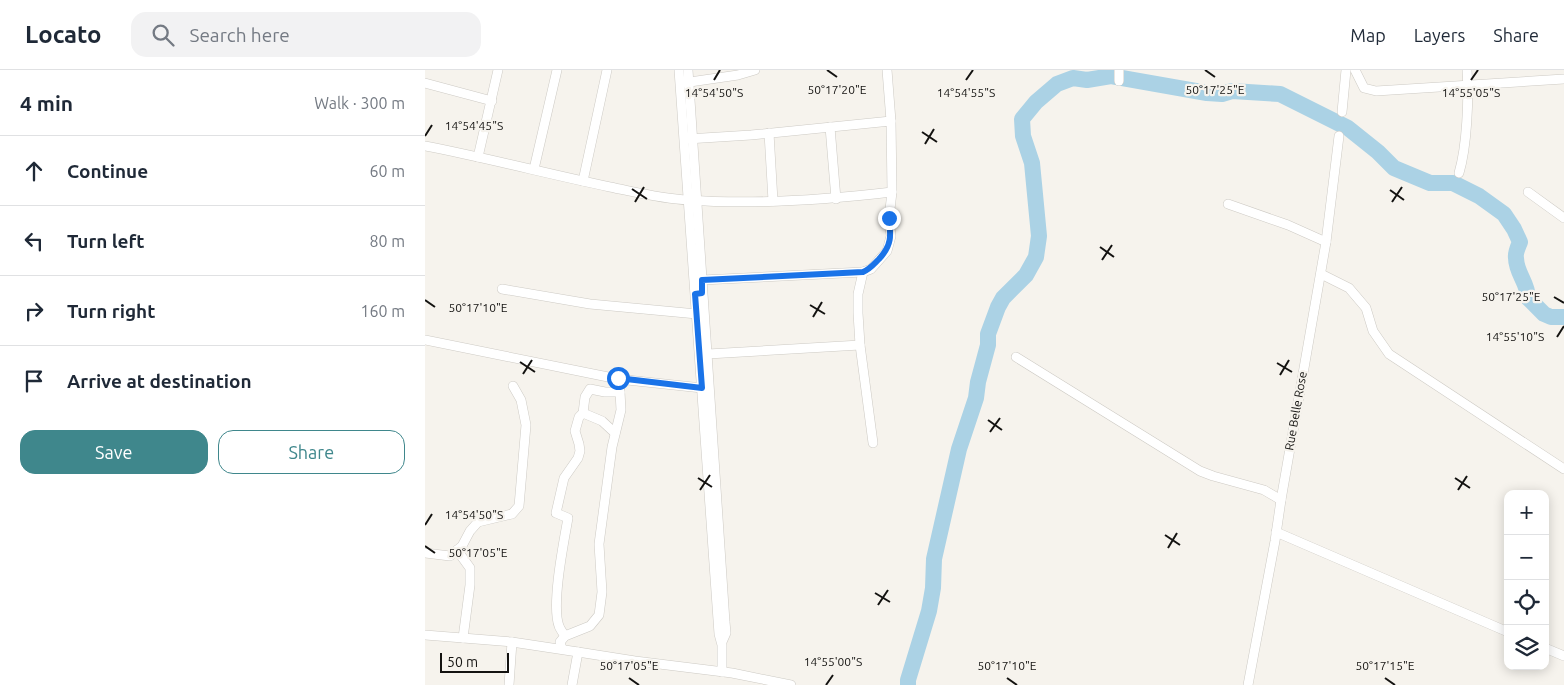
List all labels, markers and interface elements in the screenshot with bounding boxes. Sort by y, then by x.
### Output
search box [131,12,481,57]
text: Locato [25,21,101,48]
icon: search [149,21,177,49]
text: Search here [189,24,290,46]
text: Map [1350,25,1386,45]
text: Layers [1414,25,1465,45]
text: Share [1493,25,1539,45]
text: 50°17'20"E [808,83,867,96]
text: 50°17'25"E [1186,83,1245,96]
text: 14°54'50"S [685,86,743,99]
text: 14°54'55"S [937,86,995,99]
text: 14°55'05"S [1442,86,1500,99]
text: 4 min [20,91,73,115]
text: Walk · 300 m [314,94,405,112]
text: 14°54'45"S [445,119,503,132]
icon: ahead [20,157,48,185]
text: Continue [67,160,148,182]
text: 60 m [369,162,405,180]
route end [878,207,901,230]
icon: left [20,227,48,255]
text: Turn left [67,230,145,252]
text: 80 m [369,232,405,250]
text: 50°17'25"E [1482,290,1541,303]
icon: right [20,297,48,325]
text: Turn right [67,300,155,322]
text: 50°17'10"E [449,301,508,314]
text: 160 m [360,302,405,320]
text: 14°55'10"S [1486,330,1544,343]
icon: arrive [20,367,48,395]
route start [607,367,630,390]
text: Arrive at destination [67,370,252,392]
street label: Rue Belle Rose [1282,370,1309,451]
button: Save [20,430,208,474]
button: Share [218,430,405,474]
map controls [1504,490,1549,670]
button: + [1504,490,1549,535]
text: 14°54'50"S [445,508,503,521]
button: − [1504,535,1549,580]
text: 50°17'05"E [449,546,508,559]
button: locate [1504,580,1549,625]
button: layers [1504,625,1549,670]
scale bar [440,650,509,673]
text: 50 m [447,654,478,670]
text: 14°55'00"S [804,655,862,668]
text: 50°17'05"E [600,659,659,672]
text: 50°17'10"E [978,659,1037,672]
text: 50°17'15"E [1356,659,1415,672]

